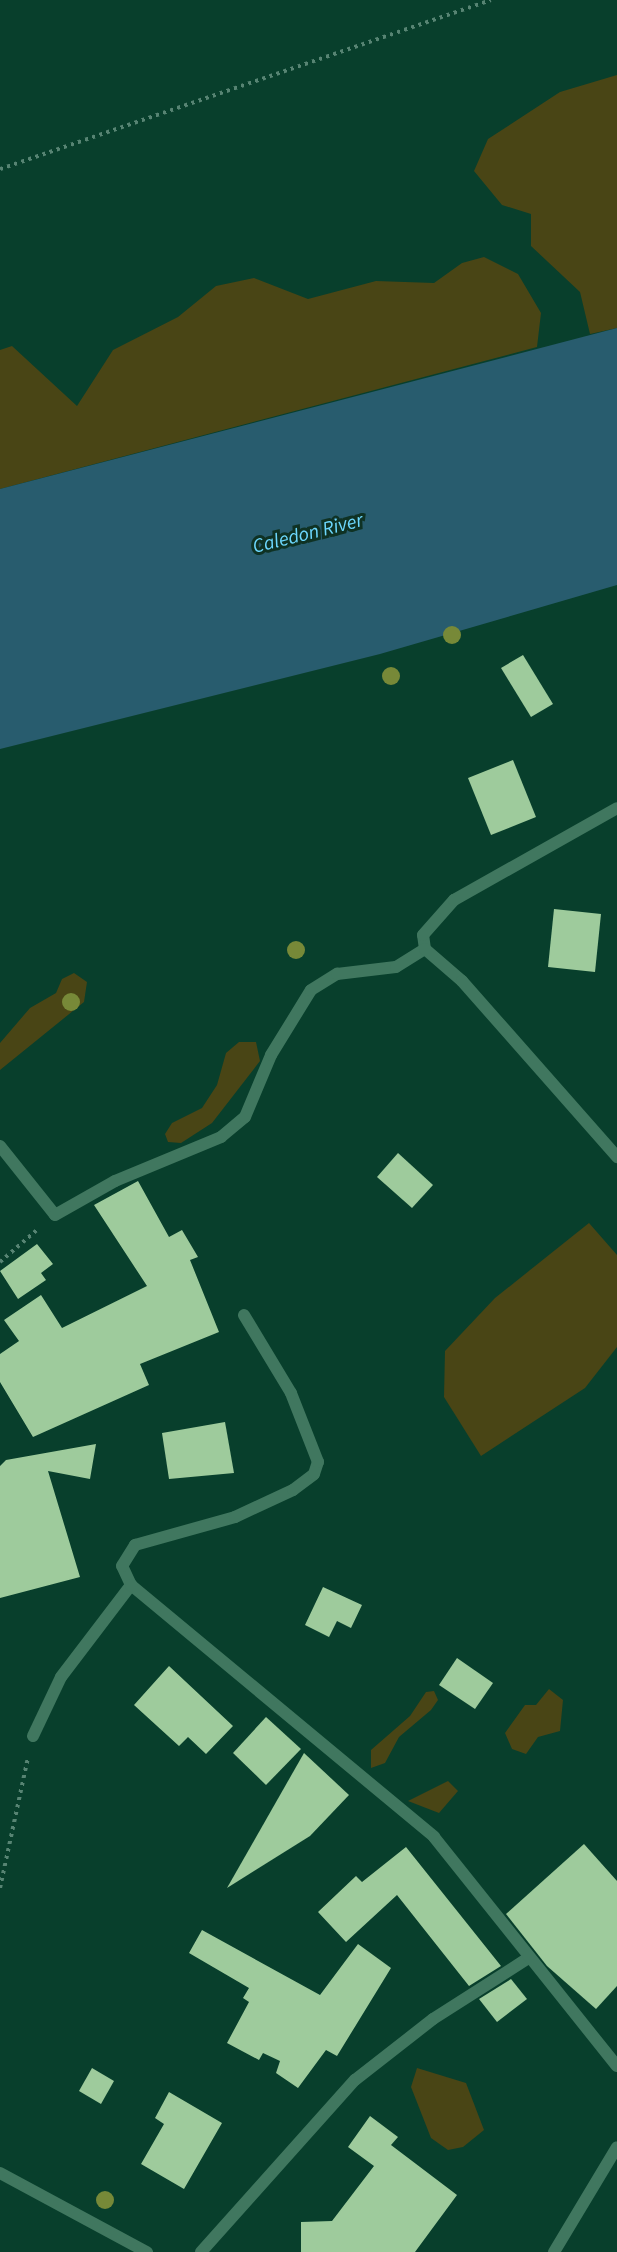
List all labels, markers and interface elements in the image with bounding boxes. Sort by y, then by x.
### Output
water label: Caledon River [250,509,366,559]

